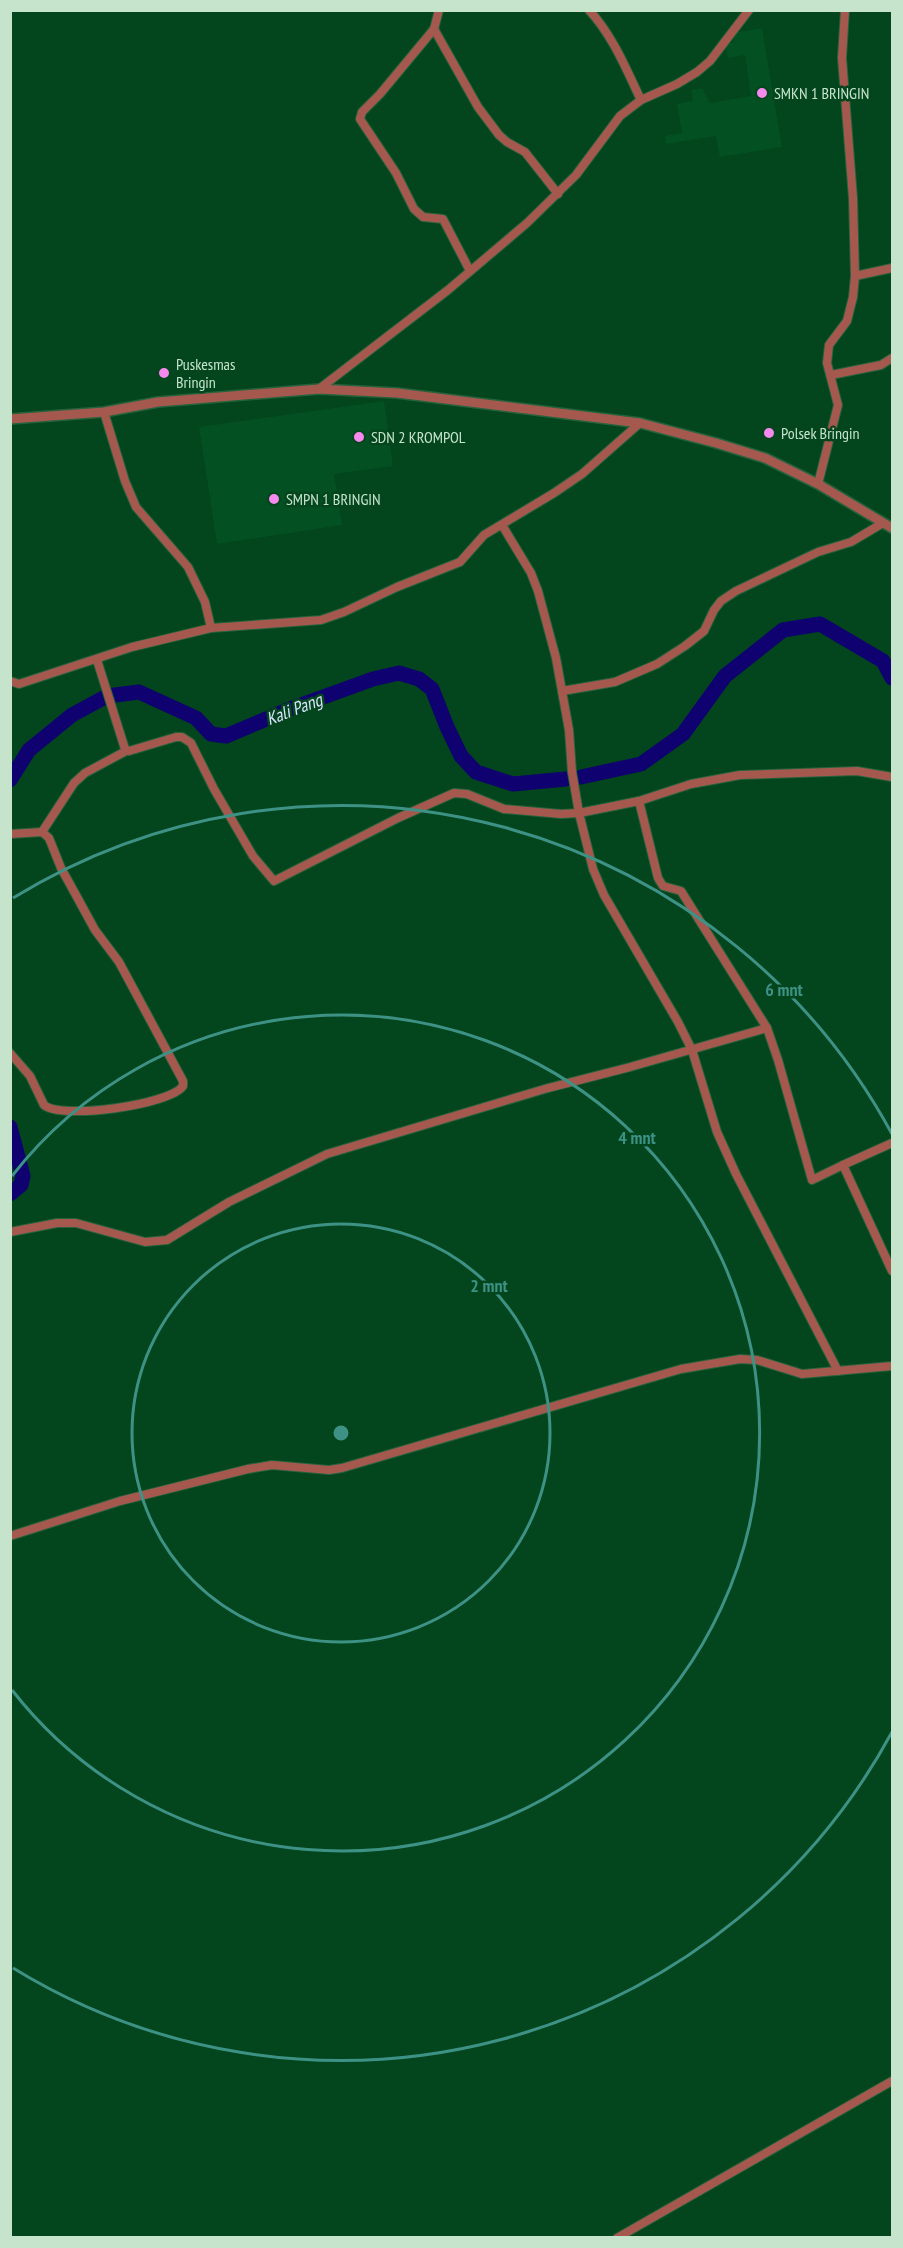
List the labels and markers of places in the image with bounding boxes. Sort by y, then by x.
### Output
place label: SMKN 1 BRINGIN [774,83,869,103]
marker: SMKN 1 BRINGIN [755,86,769,100]
place label: Puskesmas Bringin [176,354,235,392]
marker: Puskesmas Bringin [157,366,171,380]
place label: Polsek Bringin [781,423,859,443]
marker: Polsek Bringin [762,426,776,440]
place label: SDN 2 KROMPOL [371,427,466,447]
marker: SDN 2 KROMPOL [352,430,366,444]
place label: SMPN 1 BRINGIN [286,489,381,509]
marker: SMPN 1 BRINGIN [267,492,281,506]
centre of rings [331,1423,351,1443]

